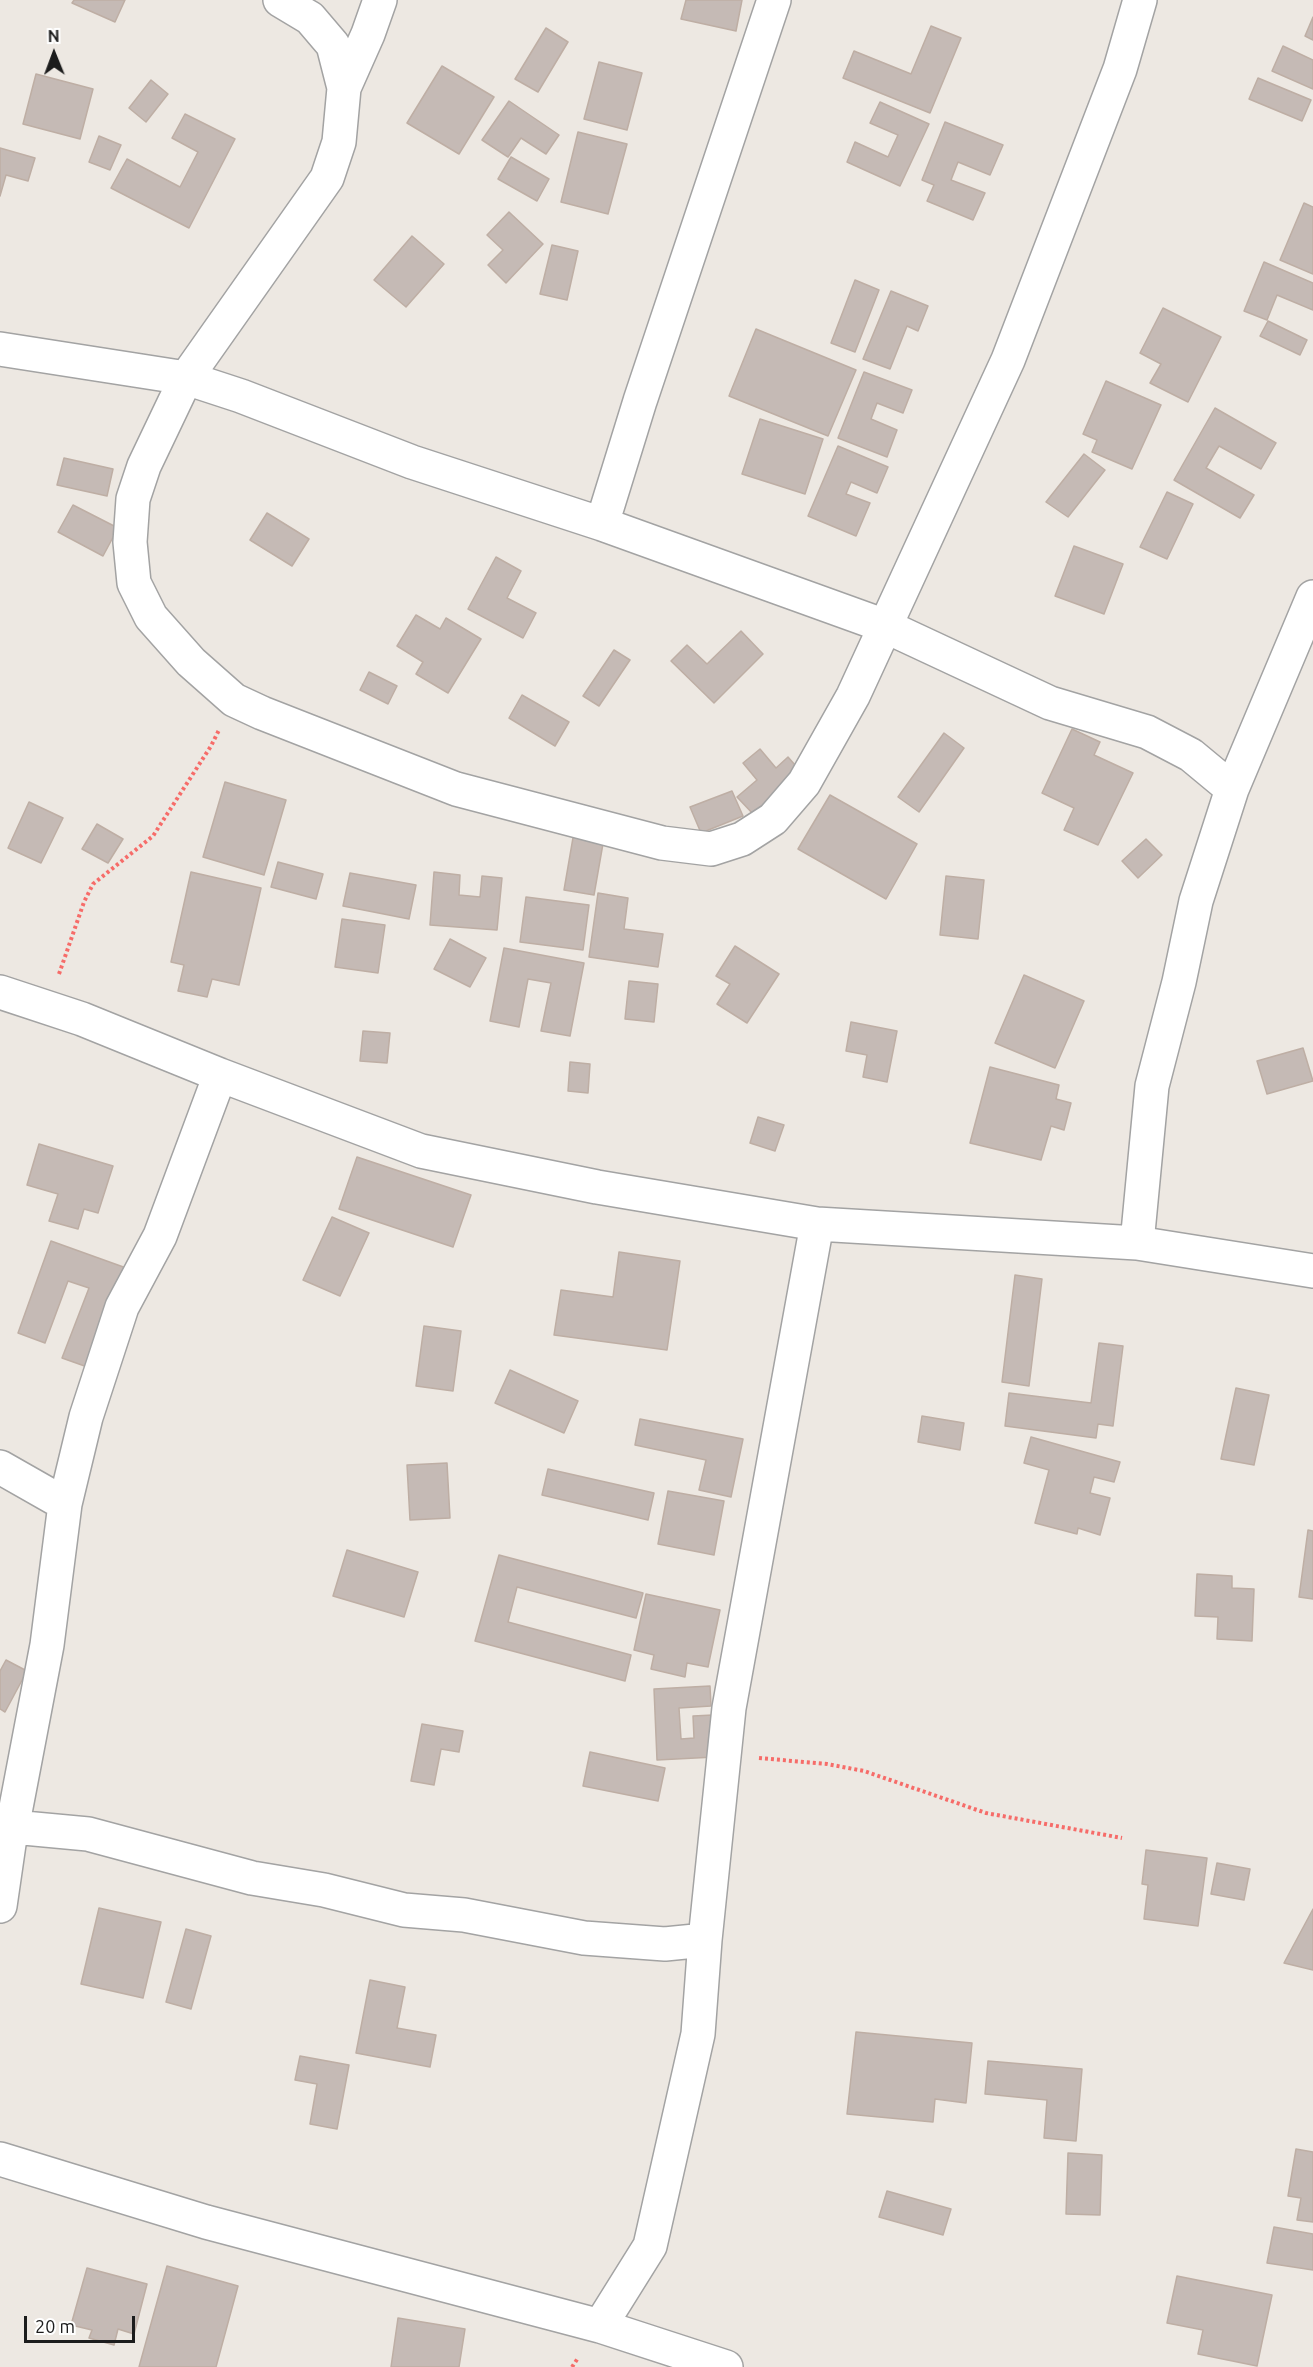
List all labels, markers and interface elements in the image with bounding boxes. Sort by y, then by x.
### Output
north arrow [24,24,84,84]
text: N [48,27,60,45]
scale bar [27,2304,138,2342]
text: 20 m [35,2316,75,2336]

